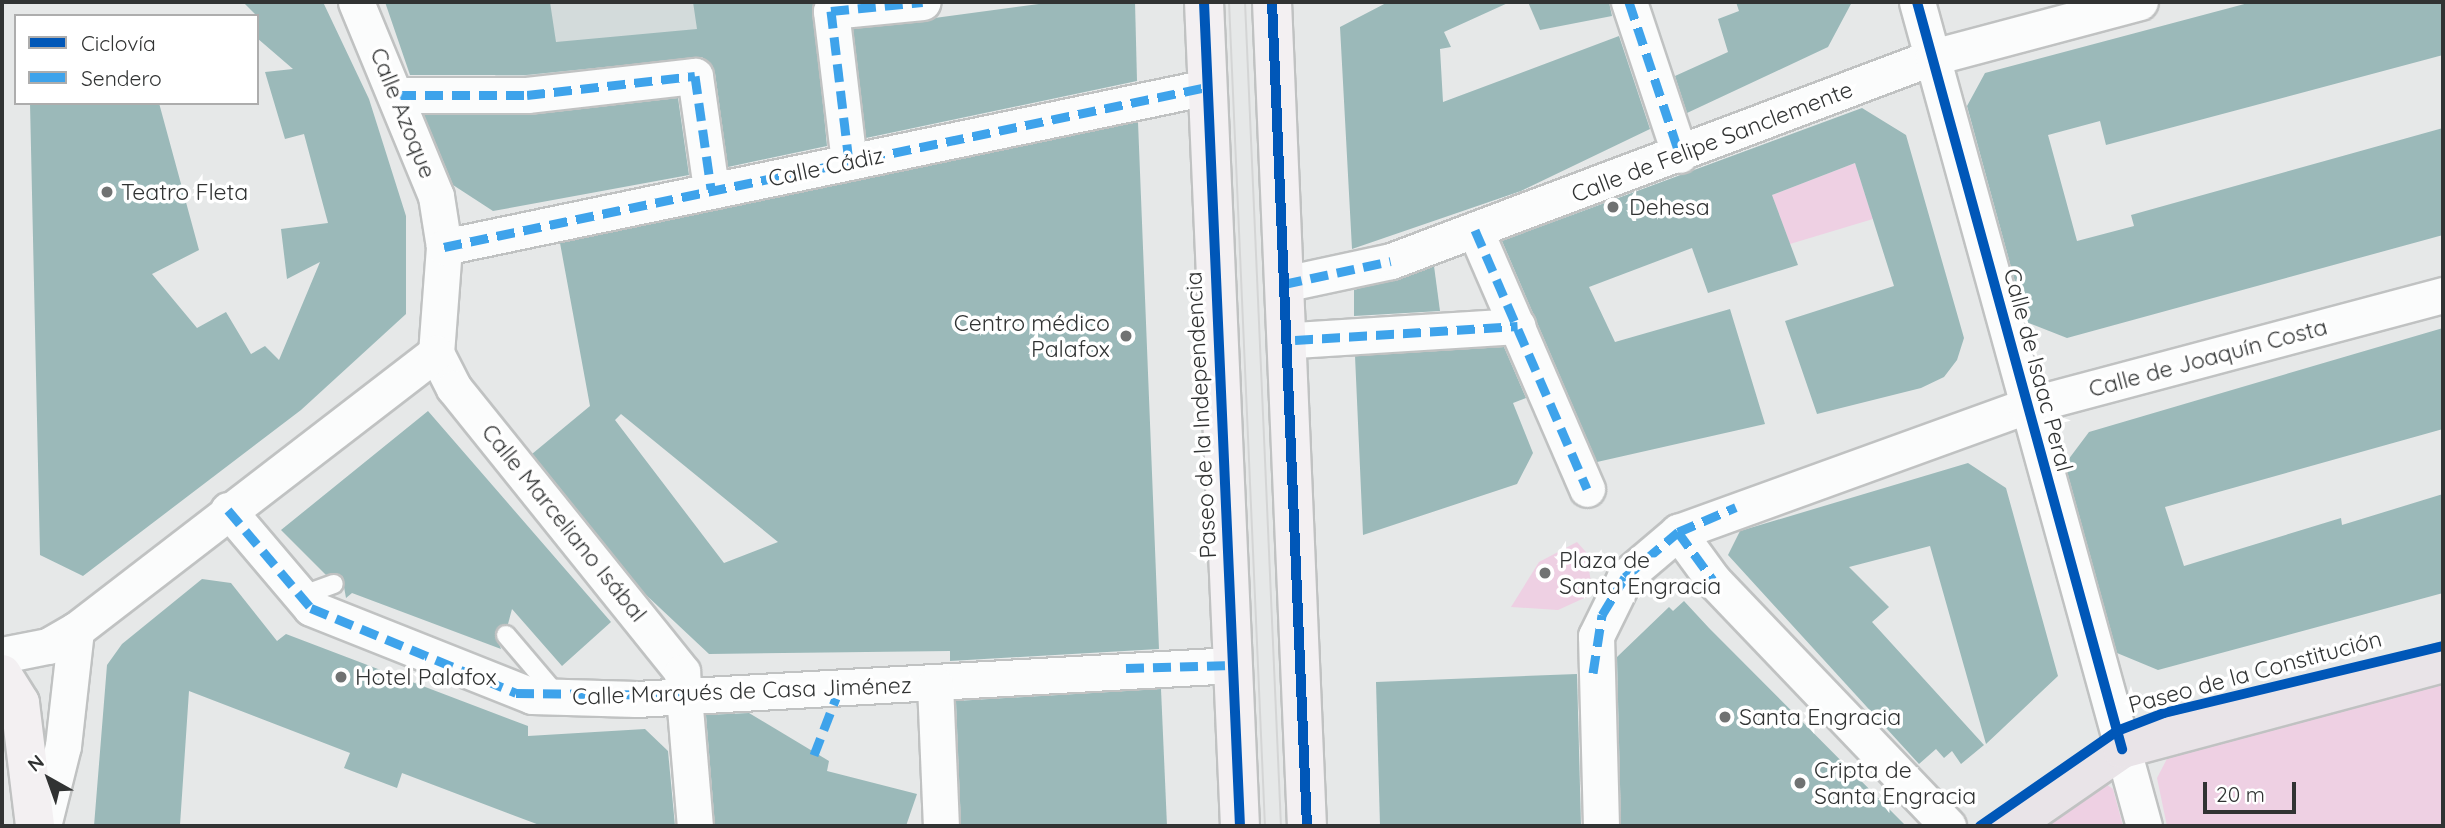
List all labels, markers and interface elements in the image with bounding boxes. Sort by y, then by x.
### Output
legend [14,14,259,105]
text: Ciclovía [81,30,156,56]
street label: Calle Azoque [364,44,442,182]
text: Sendero [81,65,162,91]
street label: Calle de Felipe Sanclemente [1568,76,1856,208]
street label: Calle Cádiz [766,141,886,193]
place label: Teatro Fleta [121,178,248,206]
marker: Teatro Fleta [99,184,115,200]
place label: Dehesa [1629,193,1710,221]
marker: Dehesa [1603,197,1623,217]
street label: Calle de Isaac Peral [1998,265,2078,475]
street label: Paseo de la Independencia [1180,271,1222,559]
place label: Centro médico Palafox [954,309,1110,363]
street label: Calle de Joaquín Costa [2086,313,2330,403]
marker: Centro médico Palafox [1116,326,1136,346]
street label: Calle Marceliano Isábal [476,419,652,627]
place label: Plaza de Santa Engracia [1559,546,1721,600]
marker: Plaza de Santa Engracia [1537,565,1553,581]
street label: Paseo de la Constitución [2125,625,2385,719]
place label: Hotel Palafox [355,663,497,691]
marker: Hotel Palafox [333,669,349,685]
street label: Calle Marqués de Casa Jiménez [572,671,912,711]
place label: Santa Engracia [1739,703,1901,731]
marker: Santa Engracia [1717,709,1733,725]
north arrow [14,744,84,814]
text: N [22,749,49,777]
place label: Cripta de Santa Engracia [1814,756,1976,810]
scale bar [2207,768,2300,812]
marker: Cripta de Santa Engracia [1792,775,1808,791]
text: 20 m [2216,781,2265,807]

